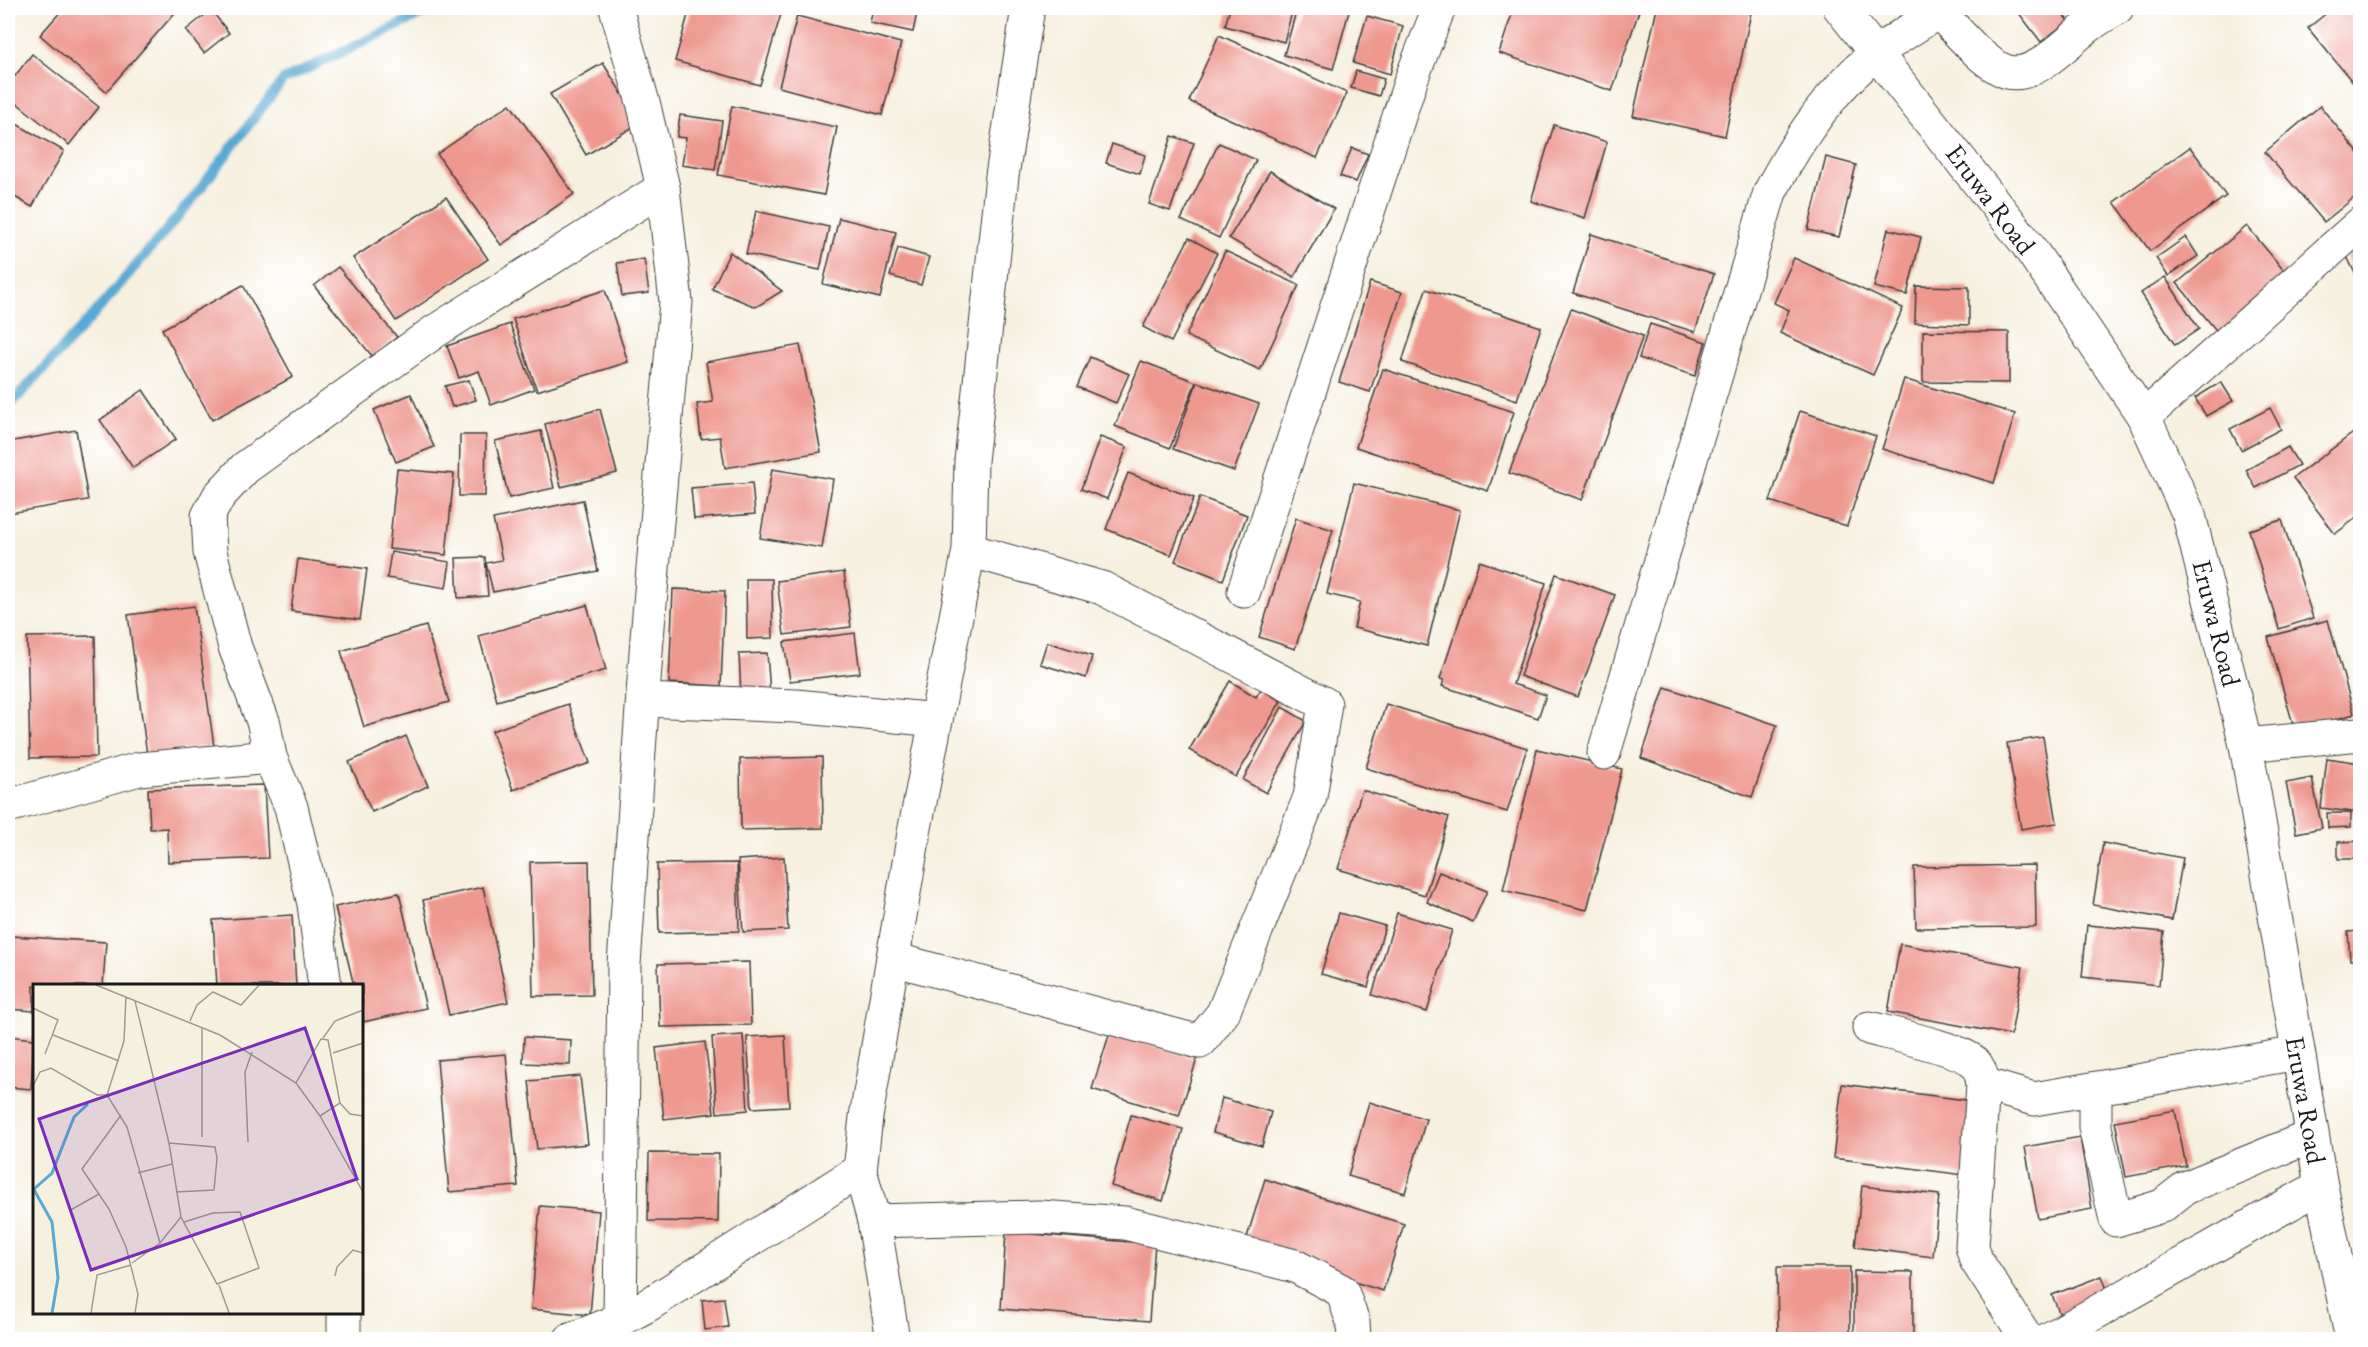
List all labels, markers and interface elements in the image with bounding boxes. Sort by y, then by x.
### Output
street label: Eruwa Road [1938,137,2044,261]
street label: Eruwa Road [2184,556,2250,690]
inset map [33,984,363,1314]
street label: Eruwa Road [2278,1033,2335,1167]

